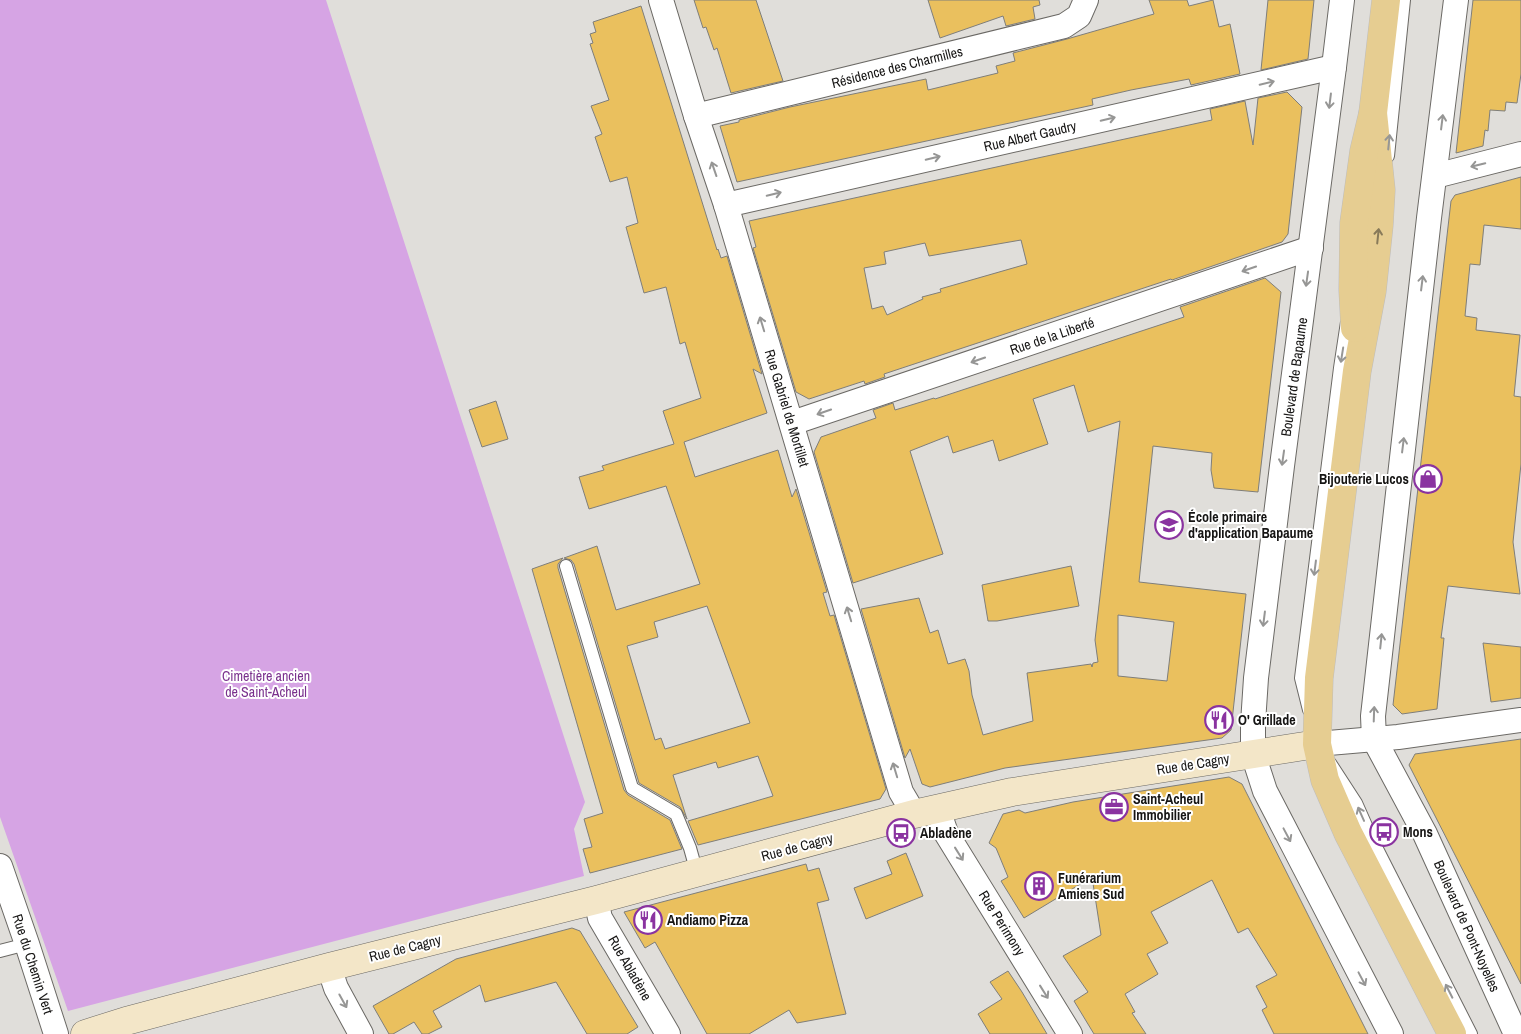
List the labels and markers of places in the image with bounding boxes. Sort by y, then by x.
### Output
shop icon: Bijouterie Lucos [1413,464,1443,494]
place label: Bijouterie Lucos [1319,470,1409,488]
place label: École primaire d'application Bapaume [1188,508,1313,542]
school or university icon: École primaire d'application Bapaume [1154,510,1184,540]
restaurant icon: O' Grillade [1204,705,1234,735]
place label: O' Grillade [1238,711,1296,729]
place label: Saint-Acheul Immobilier [1133,790,1203,824]
office icon: Saint-Acheul Immobilier [1099,792,1129,822]
bus stop icon: Mons [1369,817,1399,847]
bus stop icon: Abladène [886,818,916,848]
place label: Mons [1403,823,1433,841]
place label: Abladène [920,824,972,842]
place label: Funérarium Amiens Sud [1058,869,1124,903]
building icon: Funérarium Amiens Sud [1024,871,1054,901]
restaurant icon: Andiamo Pizza [633,905,663,935]
place label: Andiamo Pizza [667,911,749,929]

